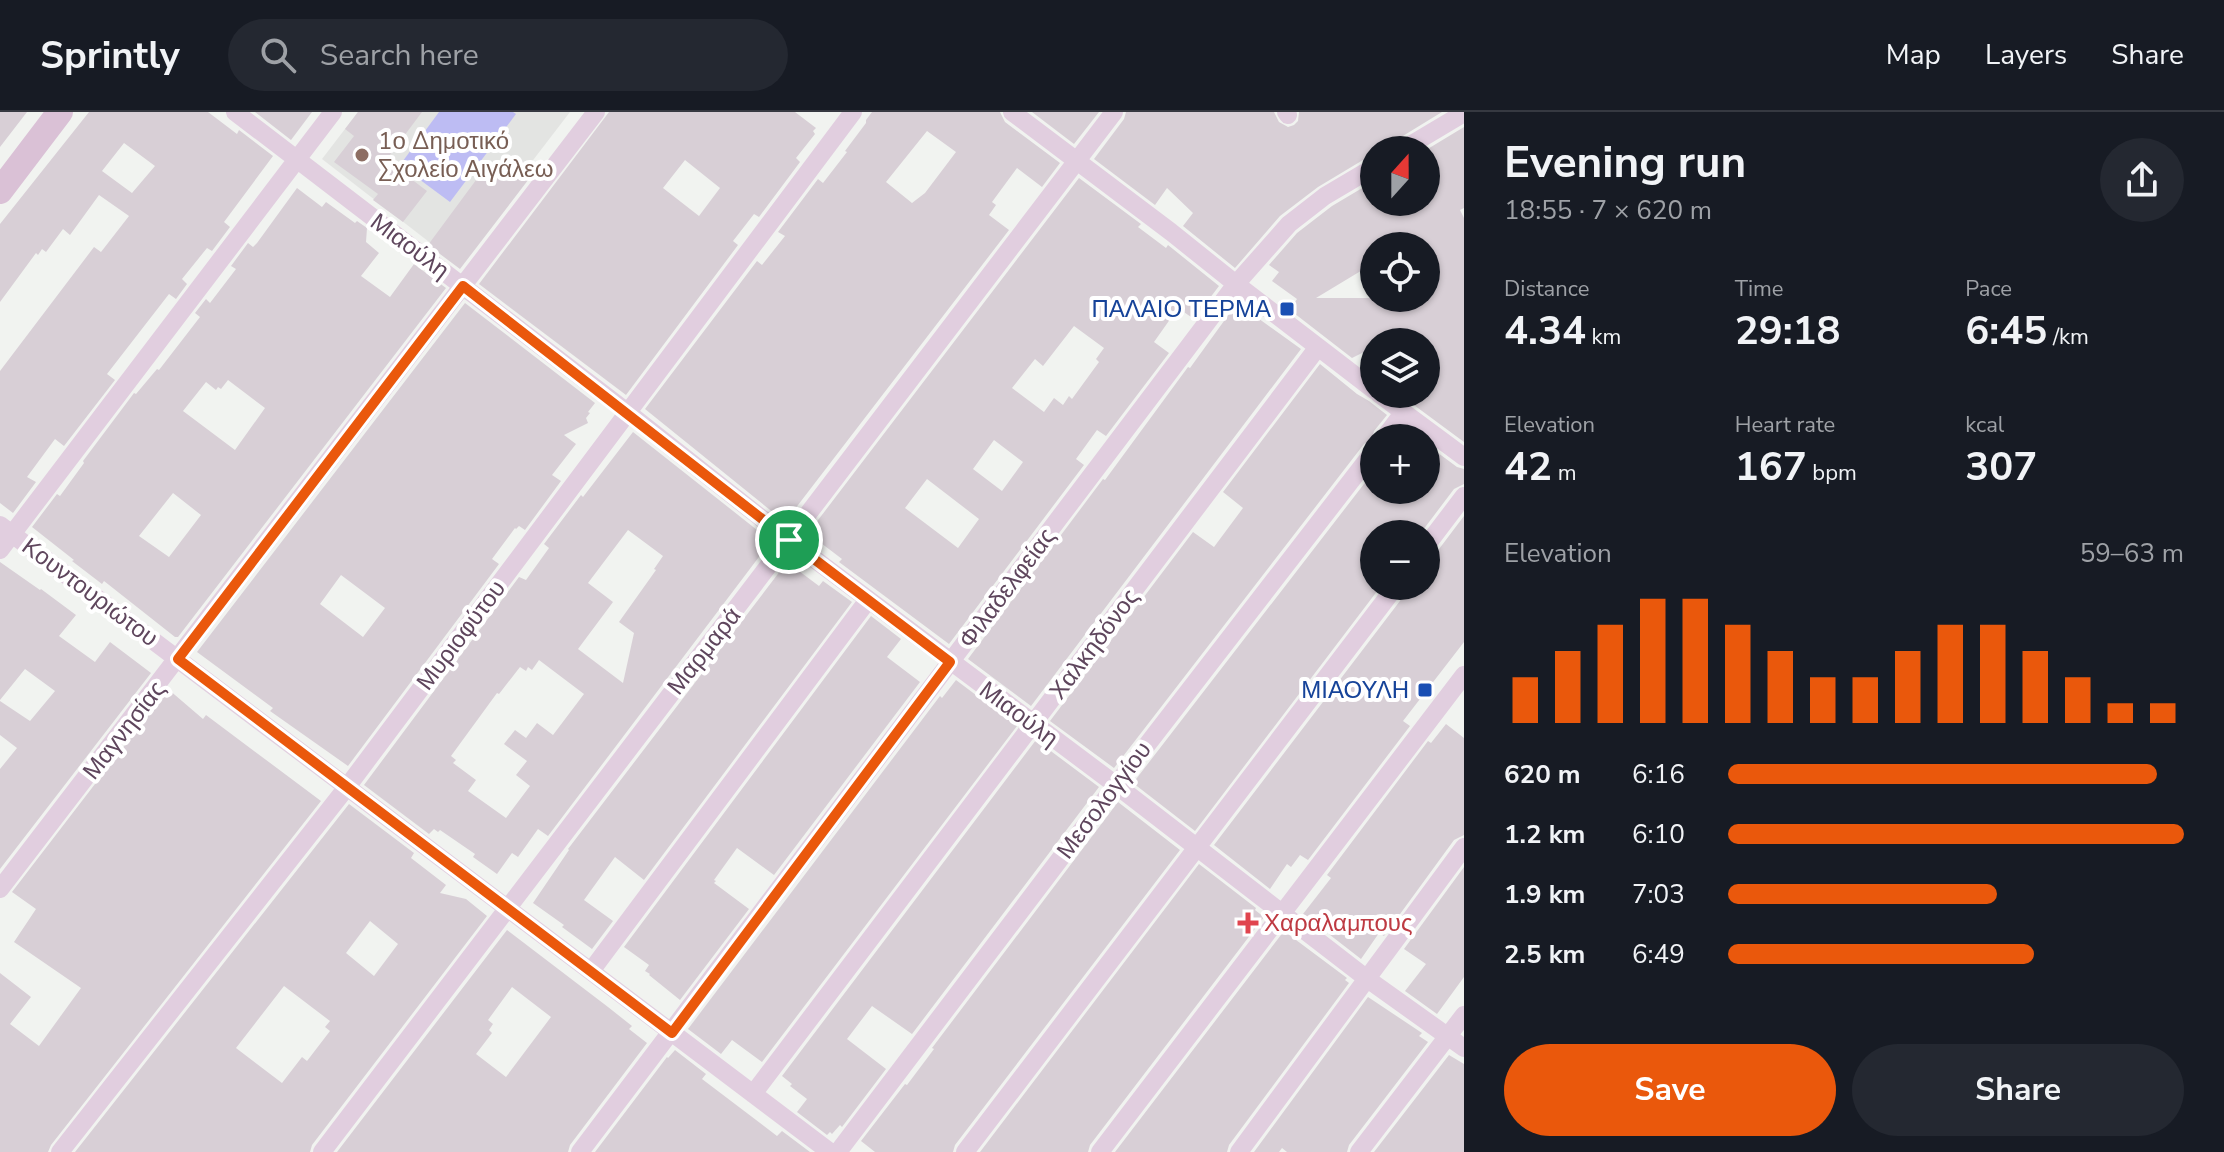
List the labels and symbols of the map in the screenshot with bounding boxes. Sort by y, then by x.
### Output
place label: 1ο Δημοτικό Σχολείο Αιγάλεω [378,125,553,185]
north arrow [1360,136,1440,216]
marker: 1ο Δημοτικό Σχολείο Αιγάλεω [353,146,371,164]
street label: Μιαούλη [364,206,456,286]
place label: ΠΑΛΑΙΟ ΤΕΡΜΑ [1091,293,1271,325]
marker: ΠΑΛΑΙΟ ΤΕΡΜΑ [1278,300,1296,318]
pin [755,506,823,574]
street label: Φιλαδελφείας [951,521,1063,655]
street label: Κουντουριώτου [15,530,165,654]
street label: Μυριοφύτου [409,574,513,696]
street label: Χαλκηδόνος [1042,582,1146,706]
street label: Μαρμαρά [660,601,748,701]
street label: Μαγνησίας [75,674,173,786]
street label: Μιαούλη [973,674,1065,754]
place label: ΜΙΑΟΥΛΗ [1301,674,1409,706]
marker: ΜΙΑΟΥΛΗ [1416,681,1434,699]
street label: Μεσολογγίου [1049,735,1159,865]
place label: Χαραλαμπους [1264,907,1413,939]
marker: Χαραλαμπους [1239,914,1257,932]

